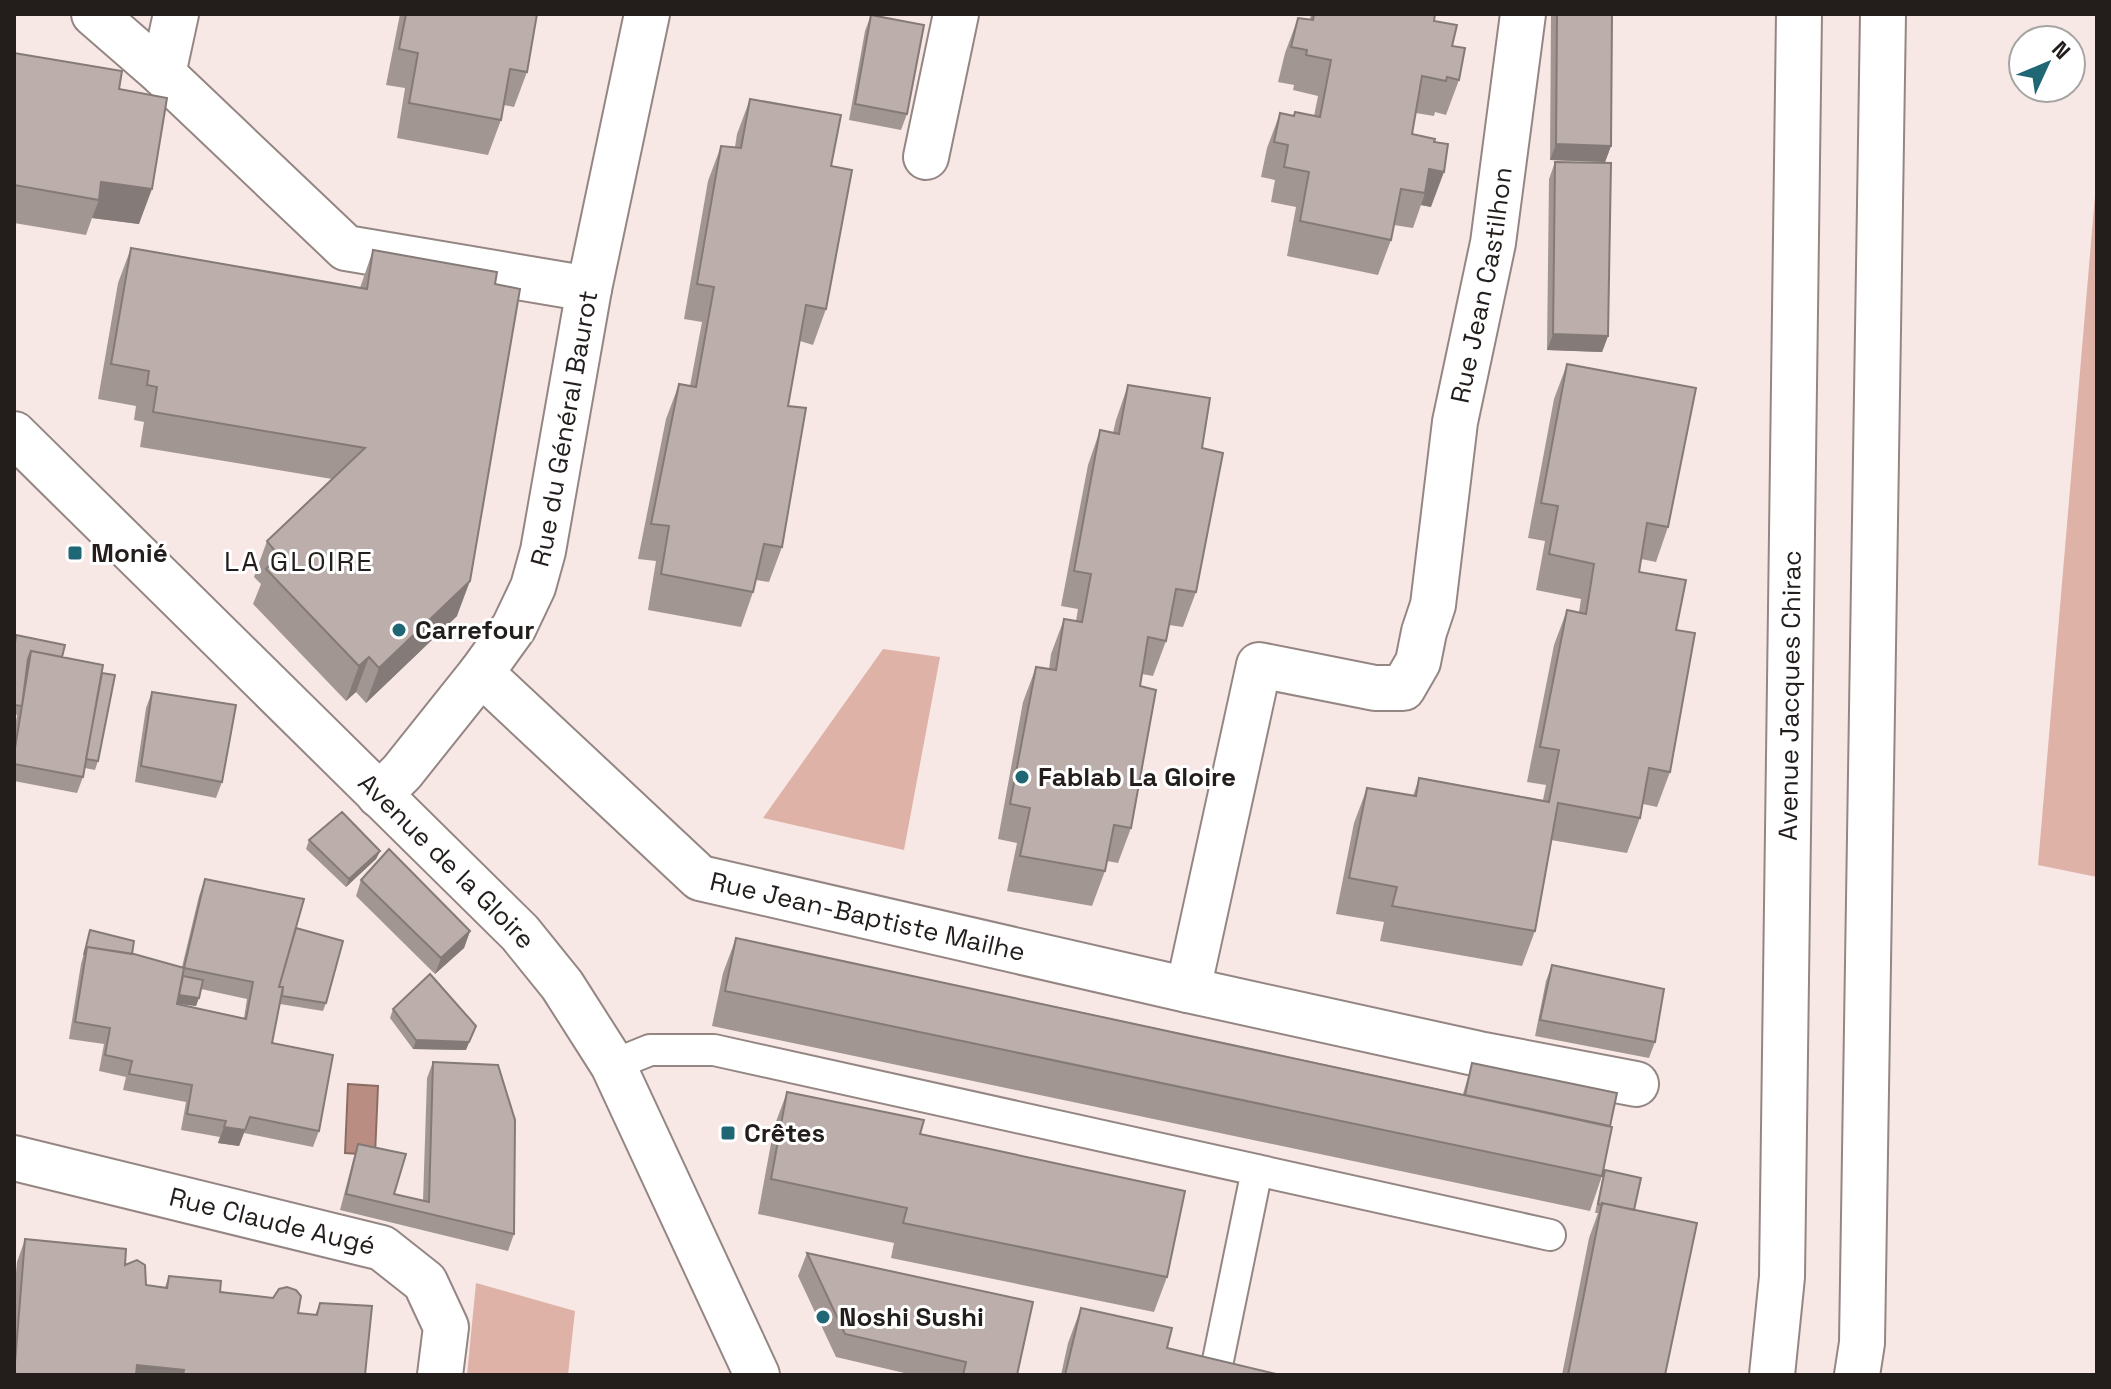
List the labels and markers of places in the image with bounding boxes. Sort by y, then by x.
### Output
place label: Monié [91,536,168,570]
marker: Monié [66,544,84,562]
place label: Carrefour [415,613,535,647]
marker: Carrefour [390,621,408,639]
place label: Fablab La Gloire [1038,760,1236,794]
marker: Fablab La Gloire [1013,768,1031,786]
place label: Crêtes [744,1116,825,1150]
marker: Crêtes [719,1124,737,1142]
place label: Noshi Sushi [839,1300,984,1334]
marker: Noshi Sushi [814,1308,832,1326]

